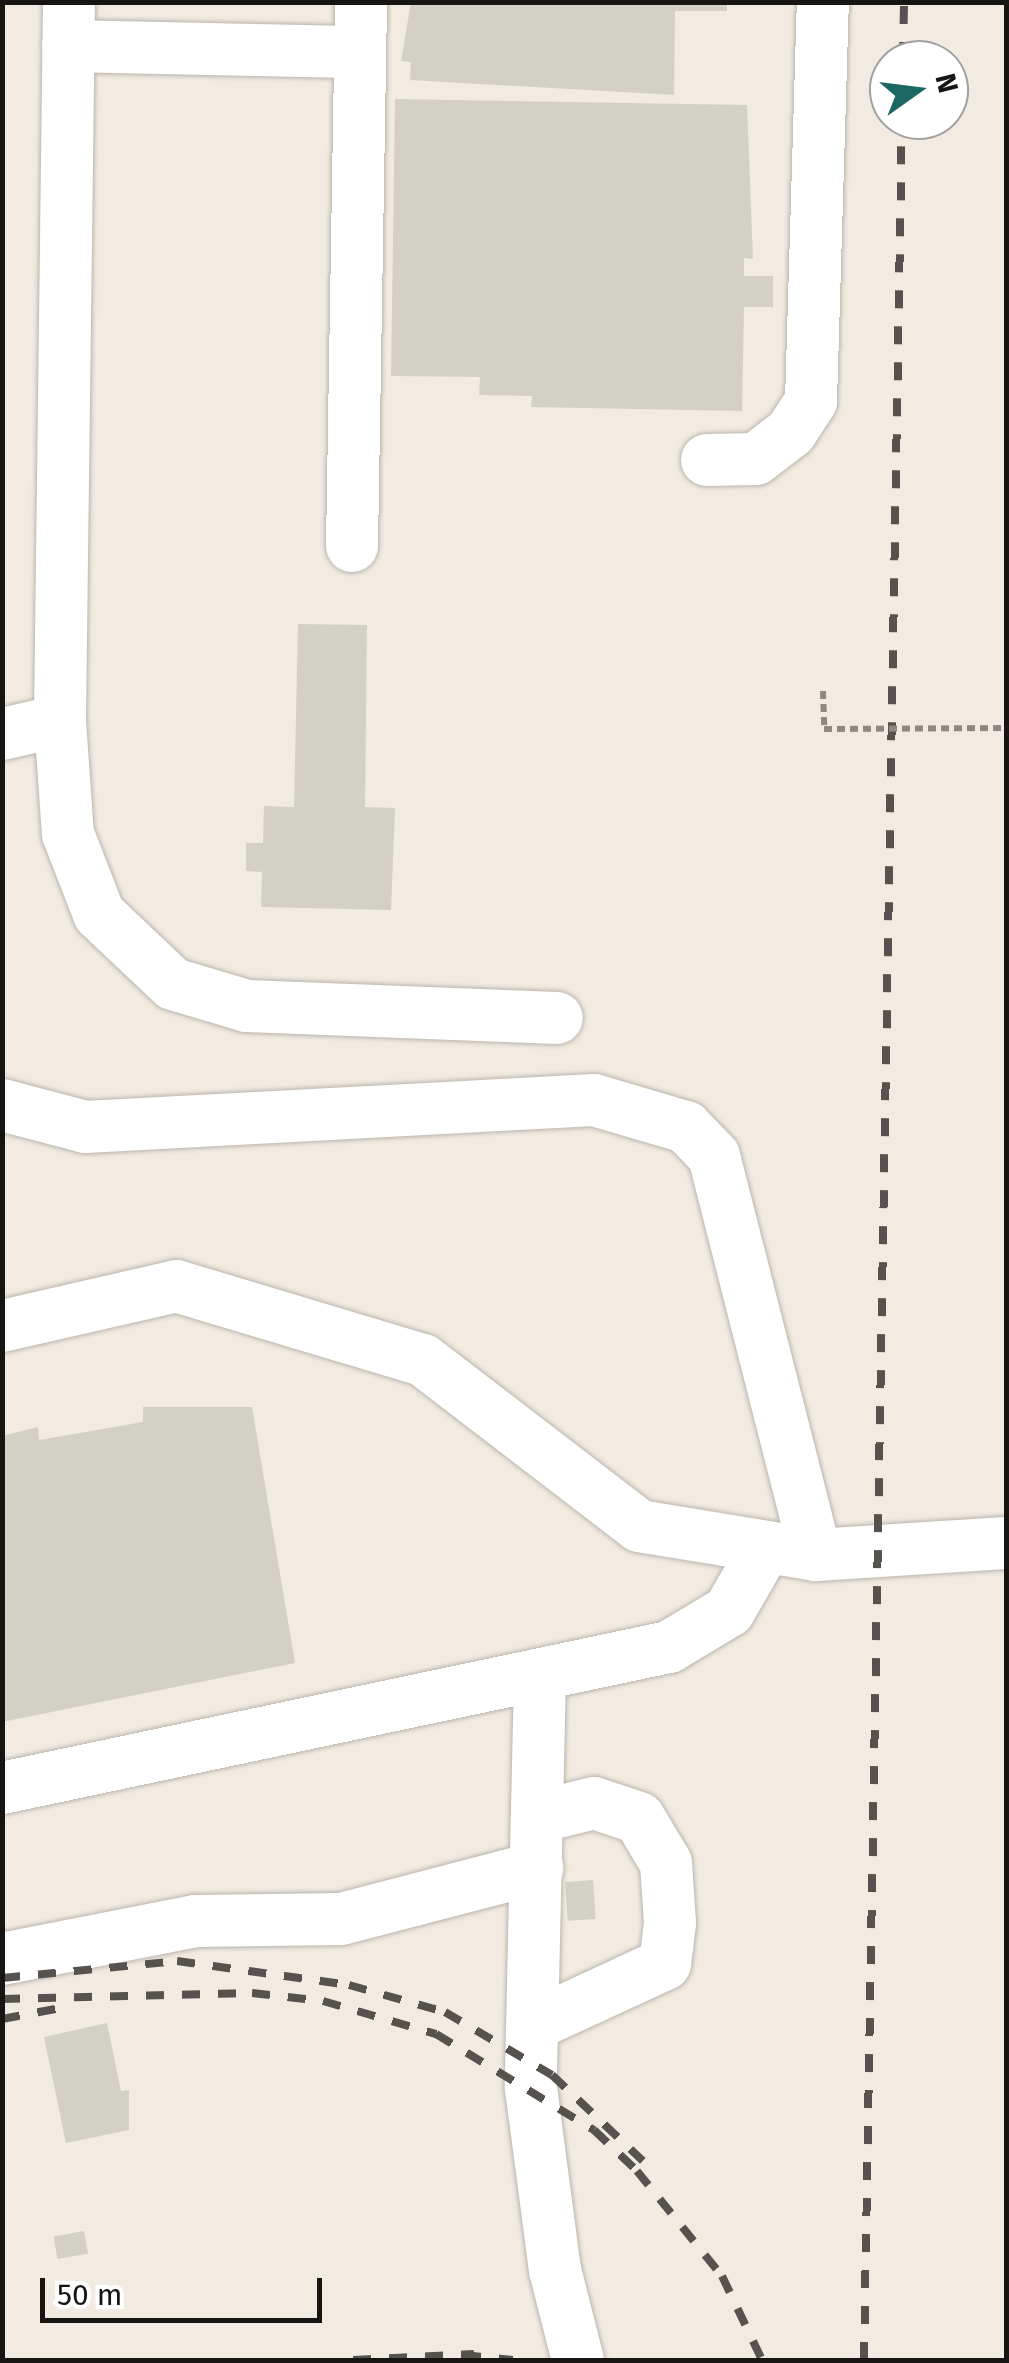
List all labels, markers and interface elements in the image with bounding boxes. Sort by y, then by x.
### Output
north arrow [869,40,969,140]
text: N [928,70,965,96]
scale bar [45,2258,328,2320]
text: 50 m [57,2277,122,2313]

